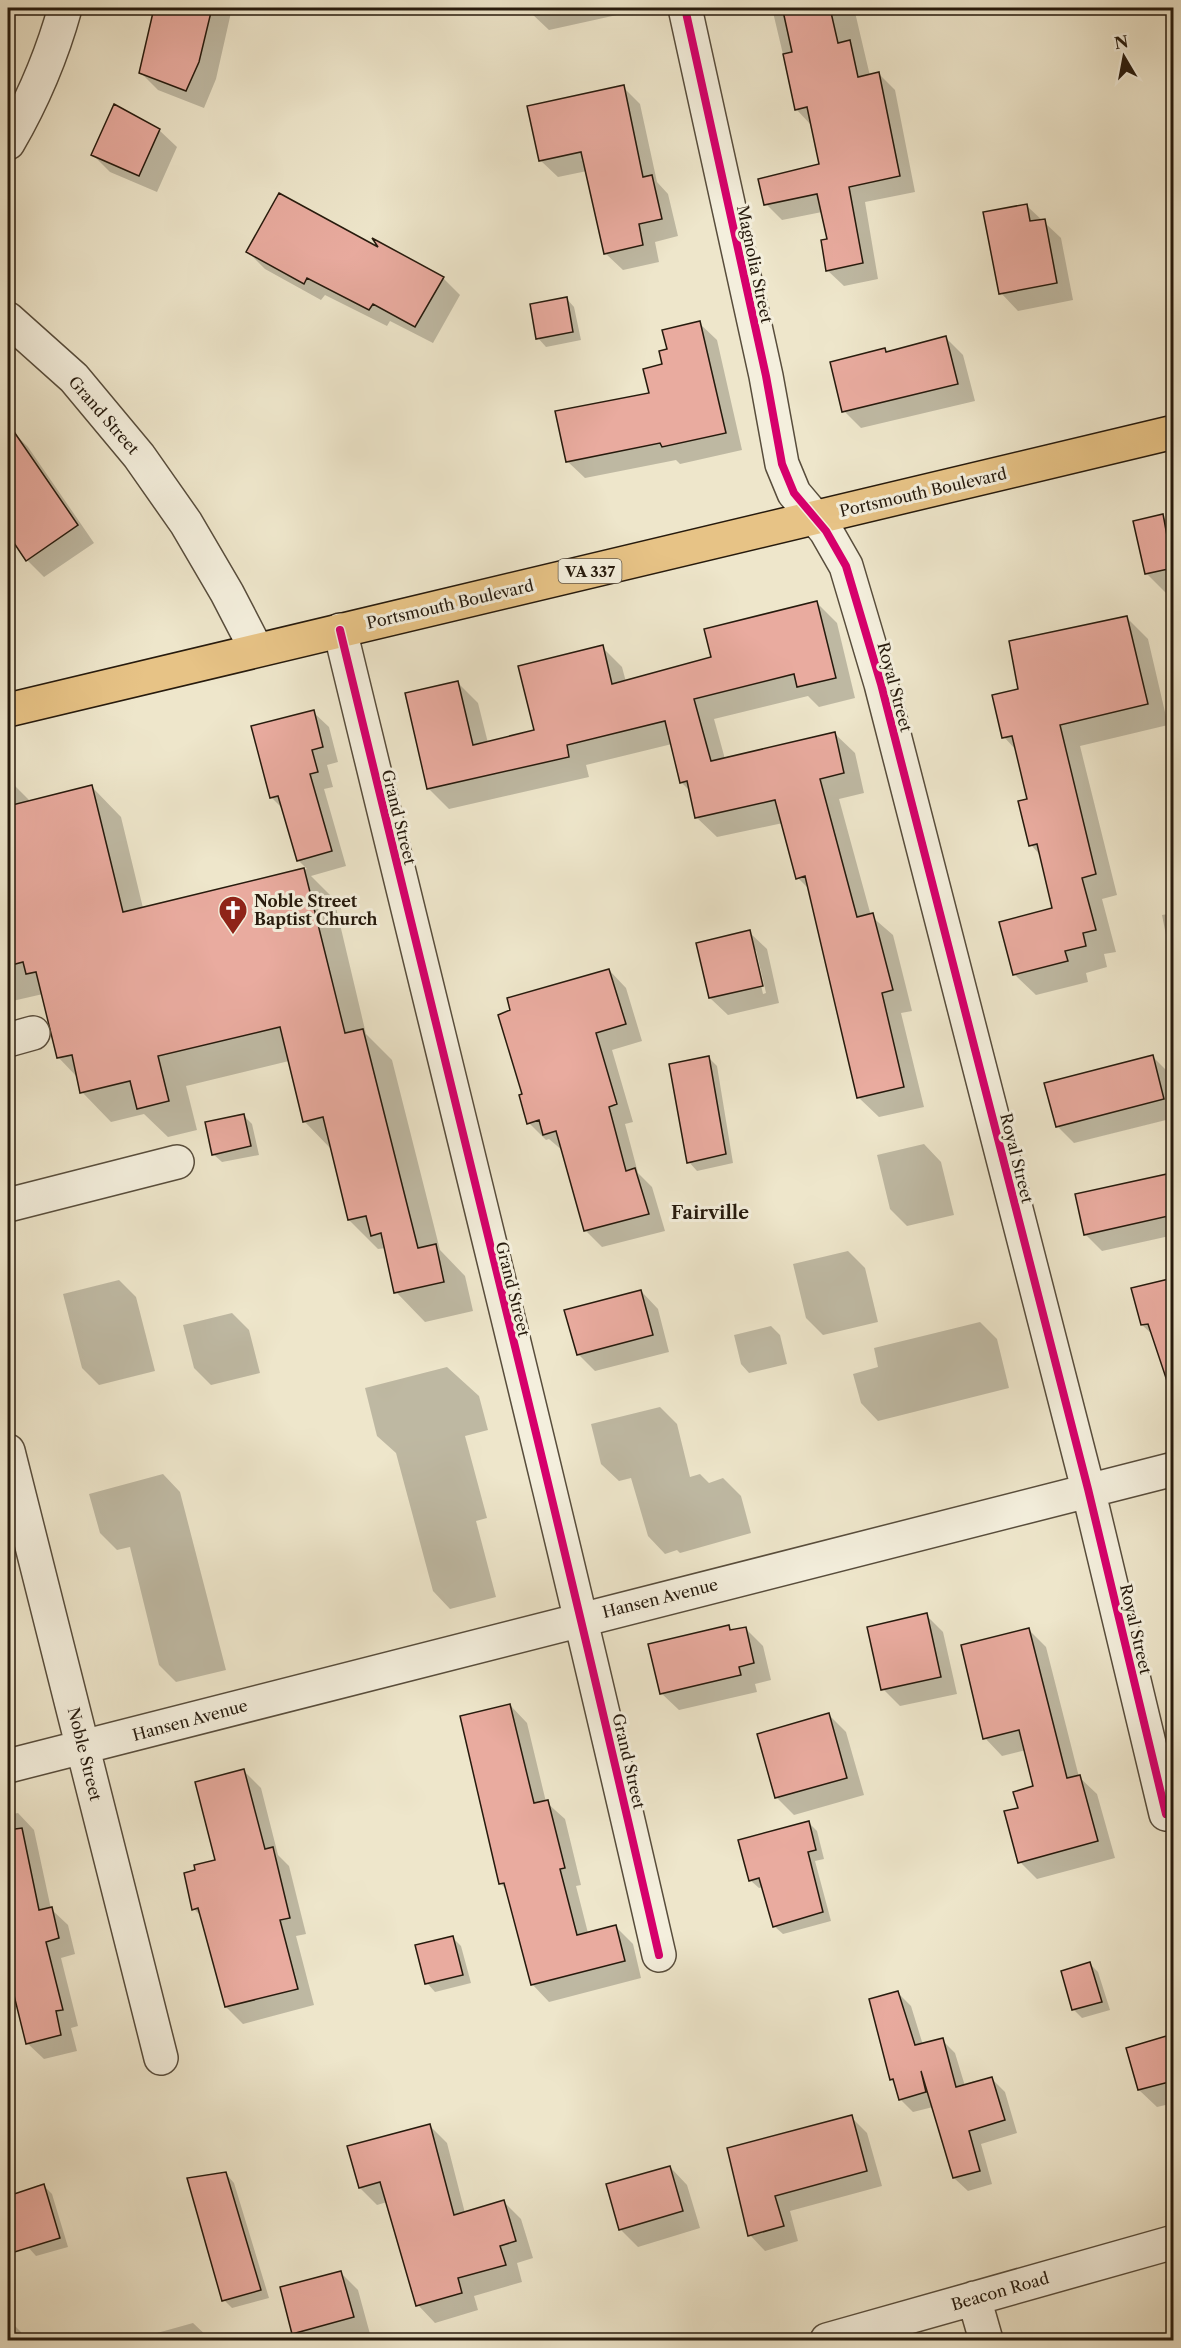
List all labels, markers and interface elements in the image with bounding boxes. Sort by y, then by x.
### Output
north arrow [1094,27,1154,87]
text: N [1113,31,1130,53]
street label: Magnolia Street [733,203,777,325]
street label: Grand Street [65,372,144,459]
street label: Portsmouth Boulevard [837,463,1009,521]
road number: VA 337 [558,559,622,583]
street label: Portsmouth Boulevard [364,575,536,633]
street label: Royal Street [873,640,917,734]
street label: Grand Street [378,767,421,867]
place label: Noble Street Baptist Church [254,891,378,929]
church icon: Noble Street Baptist Church [217,894,249,936]
street label: Royal Street [996,1111,1038,1205]
district label: Fairville [671,1202,749,1224]
street label: Grand Street [492,1239,535,1339]
street label: Hansen Avenue [600,1574,720,1622]
street label: Royal Street [1116,1582,1156,1677]
street label: Hansen Avenue [130,1695,250,1745]
street label: Noble Street [64,1705,106,1803]
street label: Grand Street [608,1711,650,1811]
street label: Beacon Road [949,2267,1051,2314]

